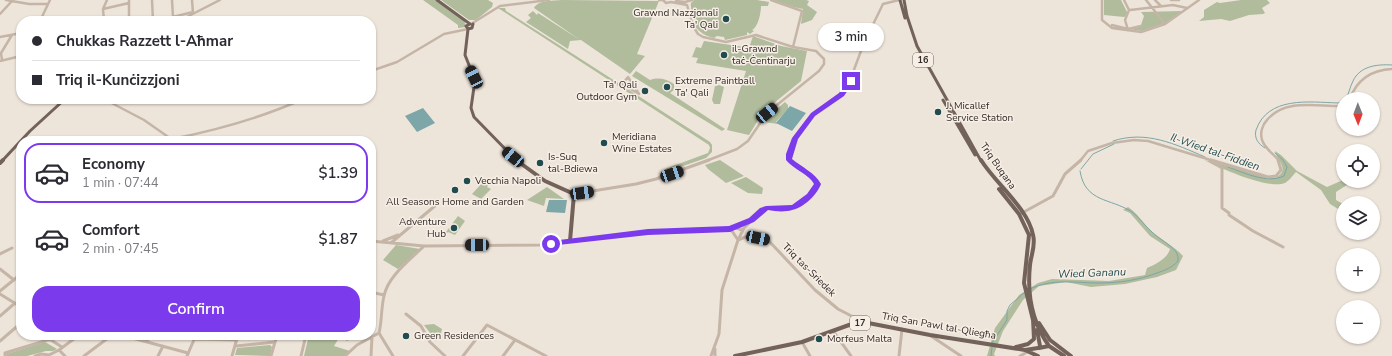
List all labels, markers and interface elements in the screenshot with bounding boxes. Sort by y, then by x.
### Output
place label: Grawnd Nazzjonali Ta' Qali [633,6,718,32]
marker: Grawnd Nazzjonali Ta' Qali [721,14,731,24]
callout: 3 min [818,23,884,51]
text: 3 min [834,28,868,46]
text: Chukkas Razzett l-Aħmar [56,31,233,51]
place label: il-Grawnd taċ-Ċentinarju [732,42,795,68]
marker: il-Grawnd taċ-Ċentinarju [719,50,729,60]
road number: 16 [913,53,933,67]
car [463,64,485,90]
text: Triq il-Kunċizzjoni [56,70,179,90]
route end [842,72,860,90]
place label: Extreme Paintball Ta' Qali [675,74,755,100]
place label: Ta' Qali Outdoor Gym [576,78,637,104]
marker: Extreme Paintball Ta' Qali [662,82,672,92]
marker: Ta' Qali Outdoor Gym [640,86,650,96]
north arrow [1336,92,1380,136]
map controls [1336,92,1380,344]
place label: J. Micallef Service Station [945,99,1013,125]
car [754,101,780,125]
marker: J. Micallef Service Station [933,107,943,117]
place label: Meridiana Wine Estates [612,130,672,156]
water label: Il-Wied tal-Fiddien [1168,130,1262,174]
marker: Meridiana Wine Estates [599,138,609,148]
street label: Triq Buqana [977,140,1019,192]
button: locate [1336,144,1380,188]
car [500,145,526,169]
place label: Is-Suq tal-Bdiewa [548,150,598,176]
text: Economy [82,154,145,174]
icon: car [34,155,70,191]
marker: Is-Suq tal-Bdiewa [535,158,545,168]
text: $1.39 [318,163,358,183]
car [659,164,685,184]
text: 1 min · 07:44 [82,174,158,192]
place label: Vecchia Napoli [474,174,541,188]
marker: Vecchia Napoli [462,176,472,186]
marker: All Seasons Home and Garden [450,185,460,195]
car [569,185,595,201]
place label: All Seasons Home and Garden [386,195,524,209]
button: layers [1336,196,1380,240]
place label: Adventure Hub [399,215,446,241]
text: Comfort [82,220,139,240]
icon: car [34,221,70,257]
marker: Adventure Hub [449,223,459,233]
text: $1.87 [318,229,358,249]
car [745,230,771,246]
route start [542,235,560,253]
car [465,239,489,251]
text: 2 min · 07:45 [82,240,158,258]
street label: Triq tas-Sriedek [779,240,840,301]
button: + [1336,248,1380,292]
water label: Wied Gananu [1058,264,1126,282]
button: Confirm [32,286,360,332]
button: − [1336,300,1380,344]
street label: Triq San Pawl tal-Qliegħa [881,309,997,343]
road number: 17 [850,316,870,330]
place label: Green Residences [414,329,494,343]
marker: Green Residences [401,331,411,341]
place label: Morfeus Malta [827,332,892,346]
marker: Morfeus Malta [814,334,824,344]

